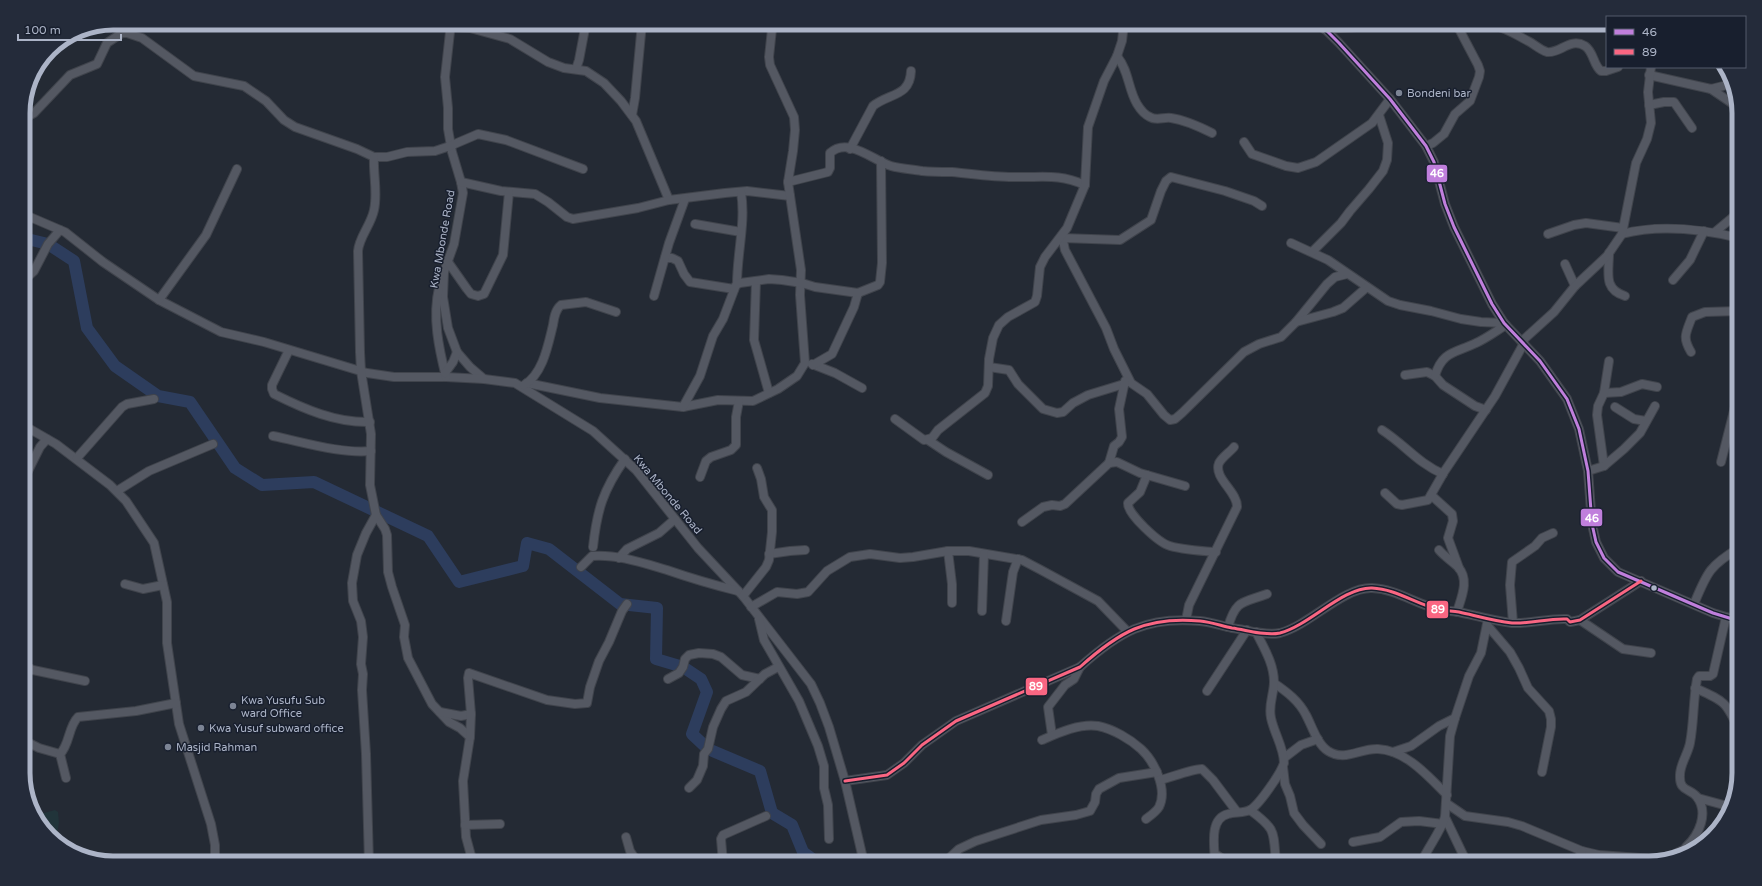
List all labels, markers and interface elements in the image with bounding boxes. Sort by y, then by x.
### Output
scale bar [18,16,121,42]
legend [1606,16,1746,68]
text: 100 m [24,23,61,37]
text: 46 [1642,25,1657,39]
text: 89 [1642,45,1657,59]
place label: Bondeni bar [1407,87,1472,100]
marker: Bondeni bar [1394,88,1404,98]
line badge: 46 [1426,164,1448,183]
text: 46 [1430,167,1444,180]
street label: Kwa Mbonde Road [427,189,458,289]
street label: Kwa Mbonde Road [631,452,705,537]
line badge: 46 [1580,508,1603,527]
text: 46 [1585,512,1599,525]
unlabelled marker [1649,583,1659,593]
line badge: 89 [1426,600,1449,619]
text: 89 [1431,603,1445,616]
line badge: 89 [1025,677,1048,696]
text: 89 [1029,680,1043,693]
place label: Kwa Yusufu Sub ward Office [241,694,325,720]
marker: Kwa Yusufu Sub ward Office [228,701,238,711]
place label: Kwa Yusuf subward office [209,722,344,735]
marker: Kwa Yusuf subward office [196,723,206,733]
place label: Masjid Rahman [176,741,257,754]
marker: Masjid Rahman [163,742,173,752]

